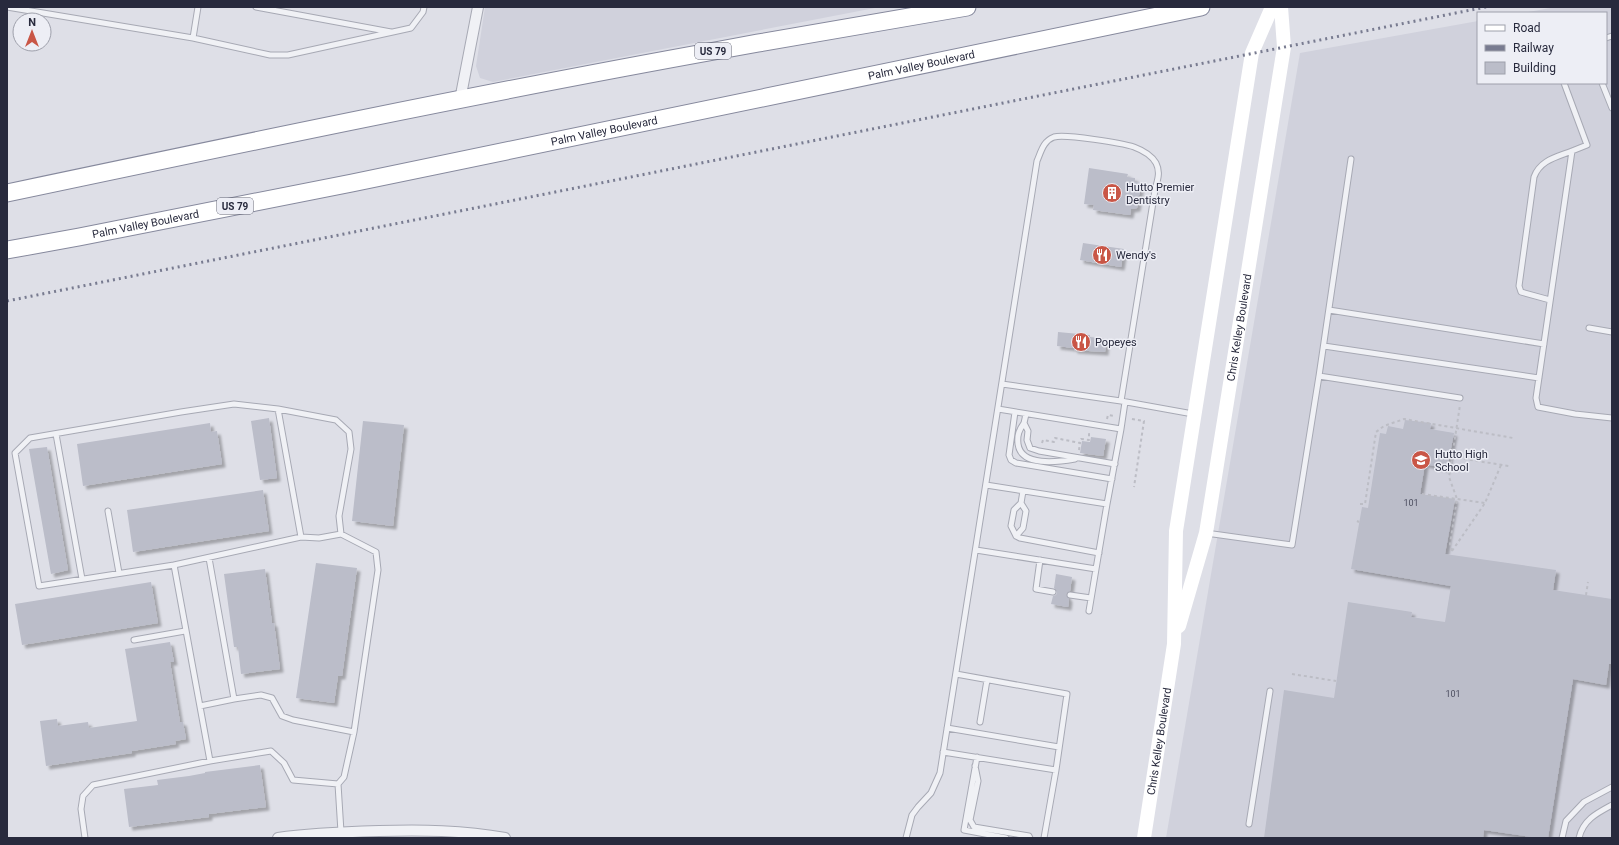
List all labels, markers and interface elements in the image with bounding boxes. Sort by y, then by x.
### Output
north arrow [12,12,52,52]
legend [1477,12,1607,84]
text: N [28,16,36,29]
text: Road [1513,21,1541,35]
text: Railway [1513,41,1554,55]
road number: US 79 [695,43,731,59]
street label: Palm Valley Boulevard [867,48,976,83]
text: Building [1513,61,1556,75]
street label: Palm Valley Boulevard [550,114,659,149]
place label: Hutto Premier Dentistry [1126,181,1195,207]
building icon: Hutto Premier Dentistry [1101,182,1123,204]
road number: US 79 [217,198,253,214]
street label: Palm Valley Boulevard [91,207,200,241]
restaurant icon: Wendy's [1091,244,1113,266]
place label: Wendy's [1116,249,1156,262]
street label: Chris Kelley Boulevard [1224,273,1254,382]
restaurant icon: Popeyes [1070,331,1092,353]
place label: Popeyes [1095,336,1137,349]
place label: Hutto High School [1435,448,1488,474]
school or university icon: Hutto High School [1410,449,1432,471]
house number: 101 [1403,498,1419,508]
street label: Chris Kelley Boulevard [1145,687,1174,796]
house number: 101 [1445,689,1461,699]

